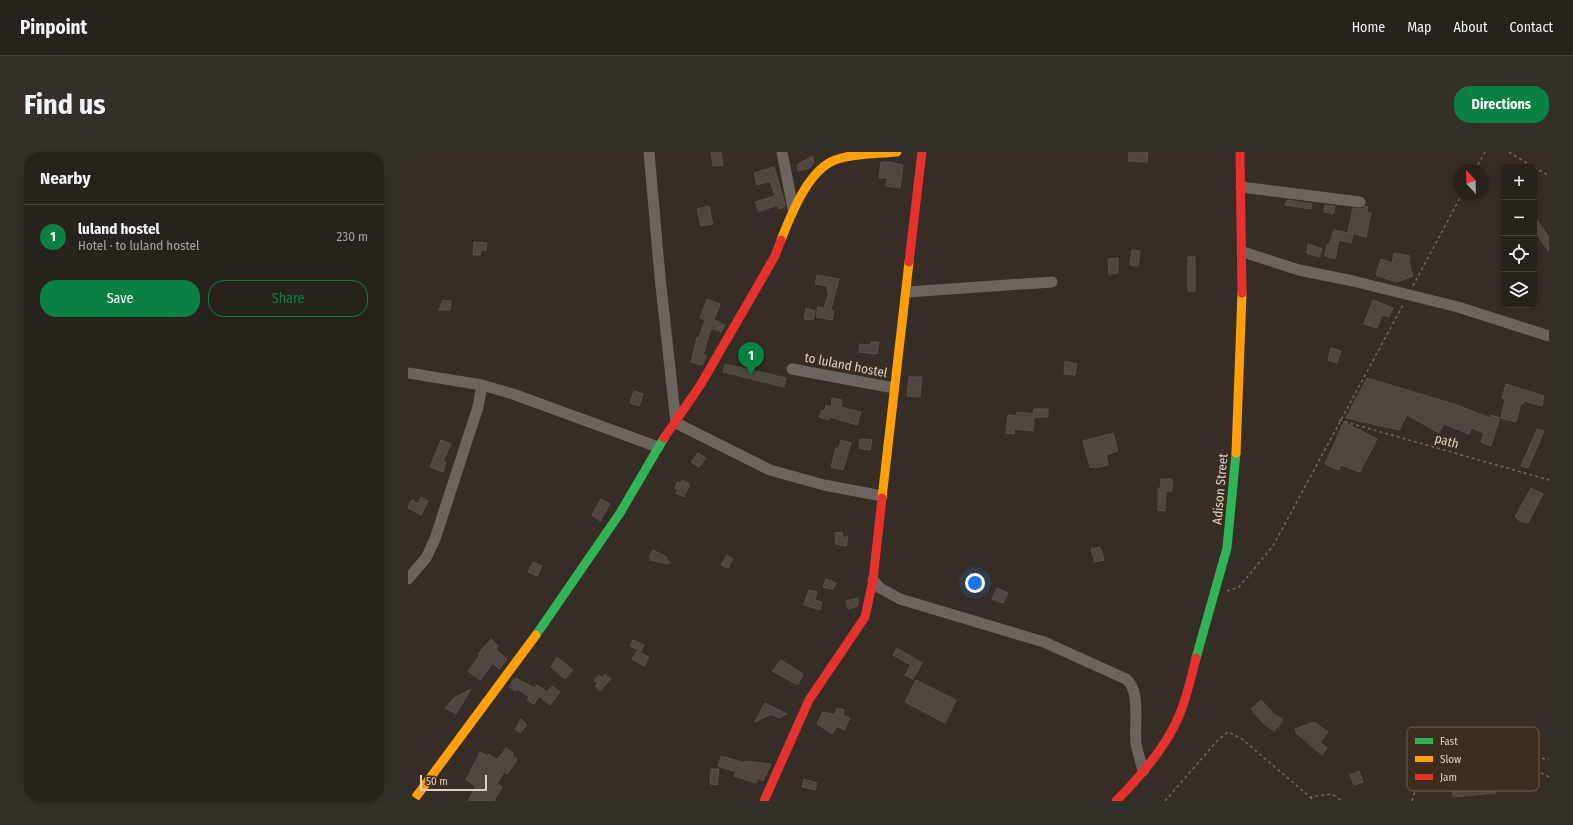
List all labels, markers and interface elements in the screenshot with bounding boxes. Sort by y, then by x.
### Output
text: Pinpoint [20,16,87,39]
text: Home [1352,19,1385,36]
text: Map [1407,19,1431,36]
text: About [1453,19,1488,36]
text: Contact [1510,19,1553,36]
button: Directions [1454,86,1549,123]
text: Find us [24,88,106,121]
north arrow [1453,164,1489,200]
map controls [1501,164,1537,308]
button: + [1501,164,1537,200]
text: Nearby [40,168,91,189]
button: − [1501,200,1537,236]
text: luland hostel [78,220,160,238]
text: 1 [50,229,56,244]
text: 230 m [337,229,368,244]
button: locate [1501,236,1537,272]
text: Hotel · to luland hostel [78,238,199,253]
button: layers [1501,272,1537,308]
button: Save [40,280,200,317]
button: Share [208,280,368,317]
pin: 1 [738,342,764,375]
street label: to luland hostel [803,350,889,380]
street label: path [1433,430,1461,452]
street label: Adison Street [1209,452,1231,525]
your location [965,573,985,593]
legend [1407,727,1539,791]
text: Fast [1440,735,1458,748]
text: Slow [1440,753,1461,766]
text: Jam [1440,771,1457,784]
scale bar [420,773,487,792]
text: 50 m [426,775,448,788]

